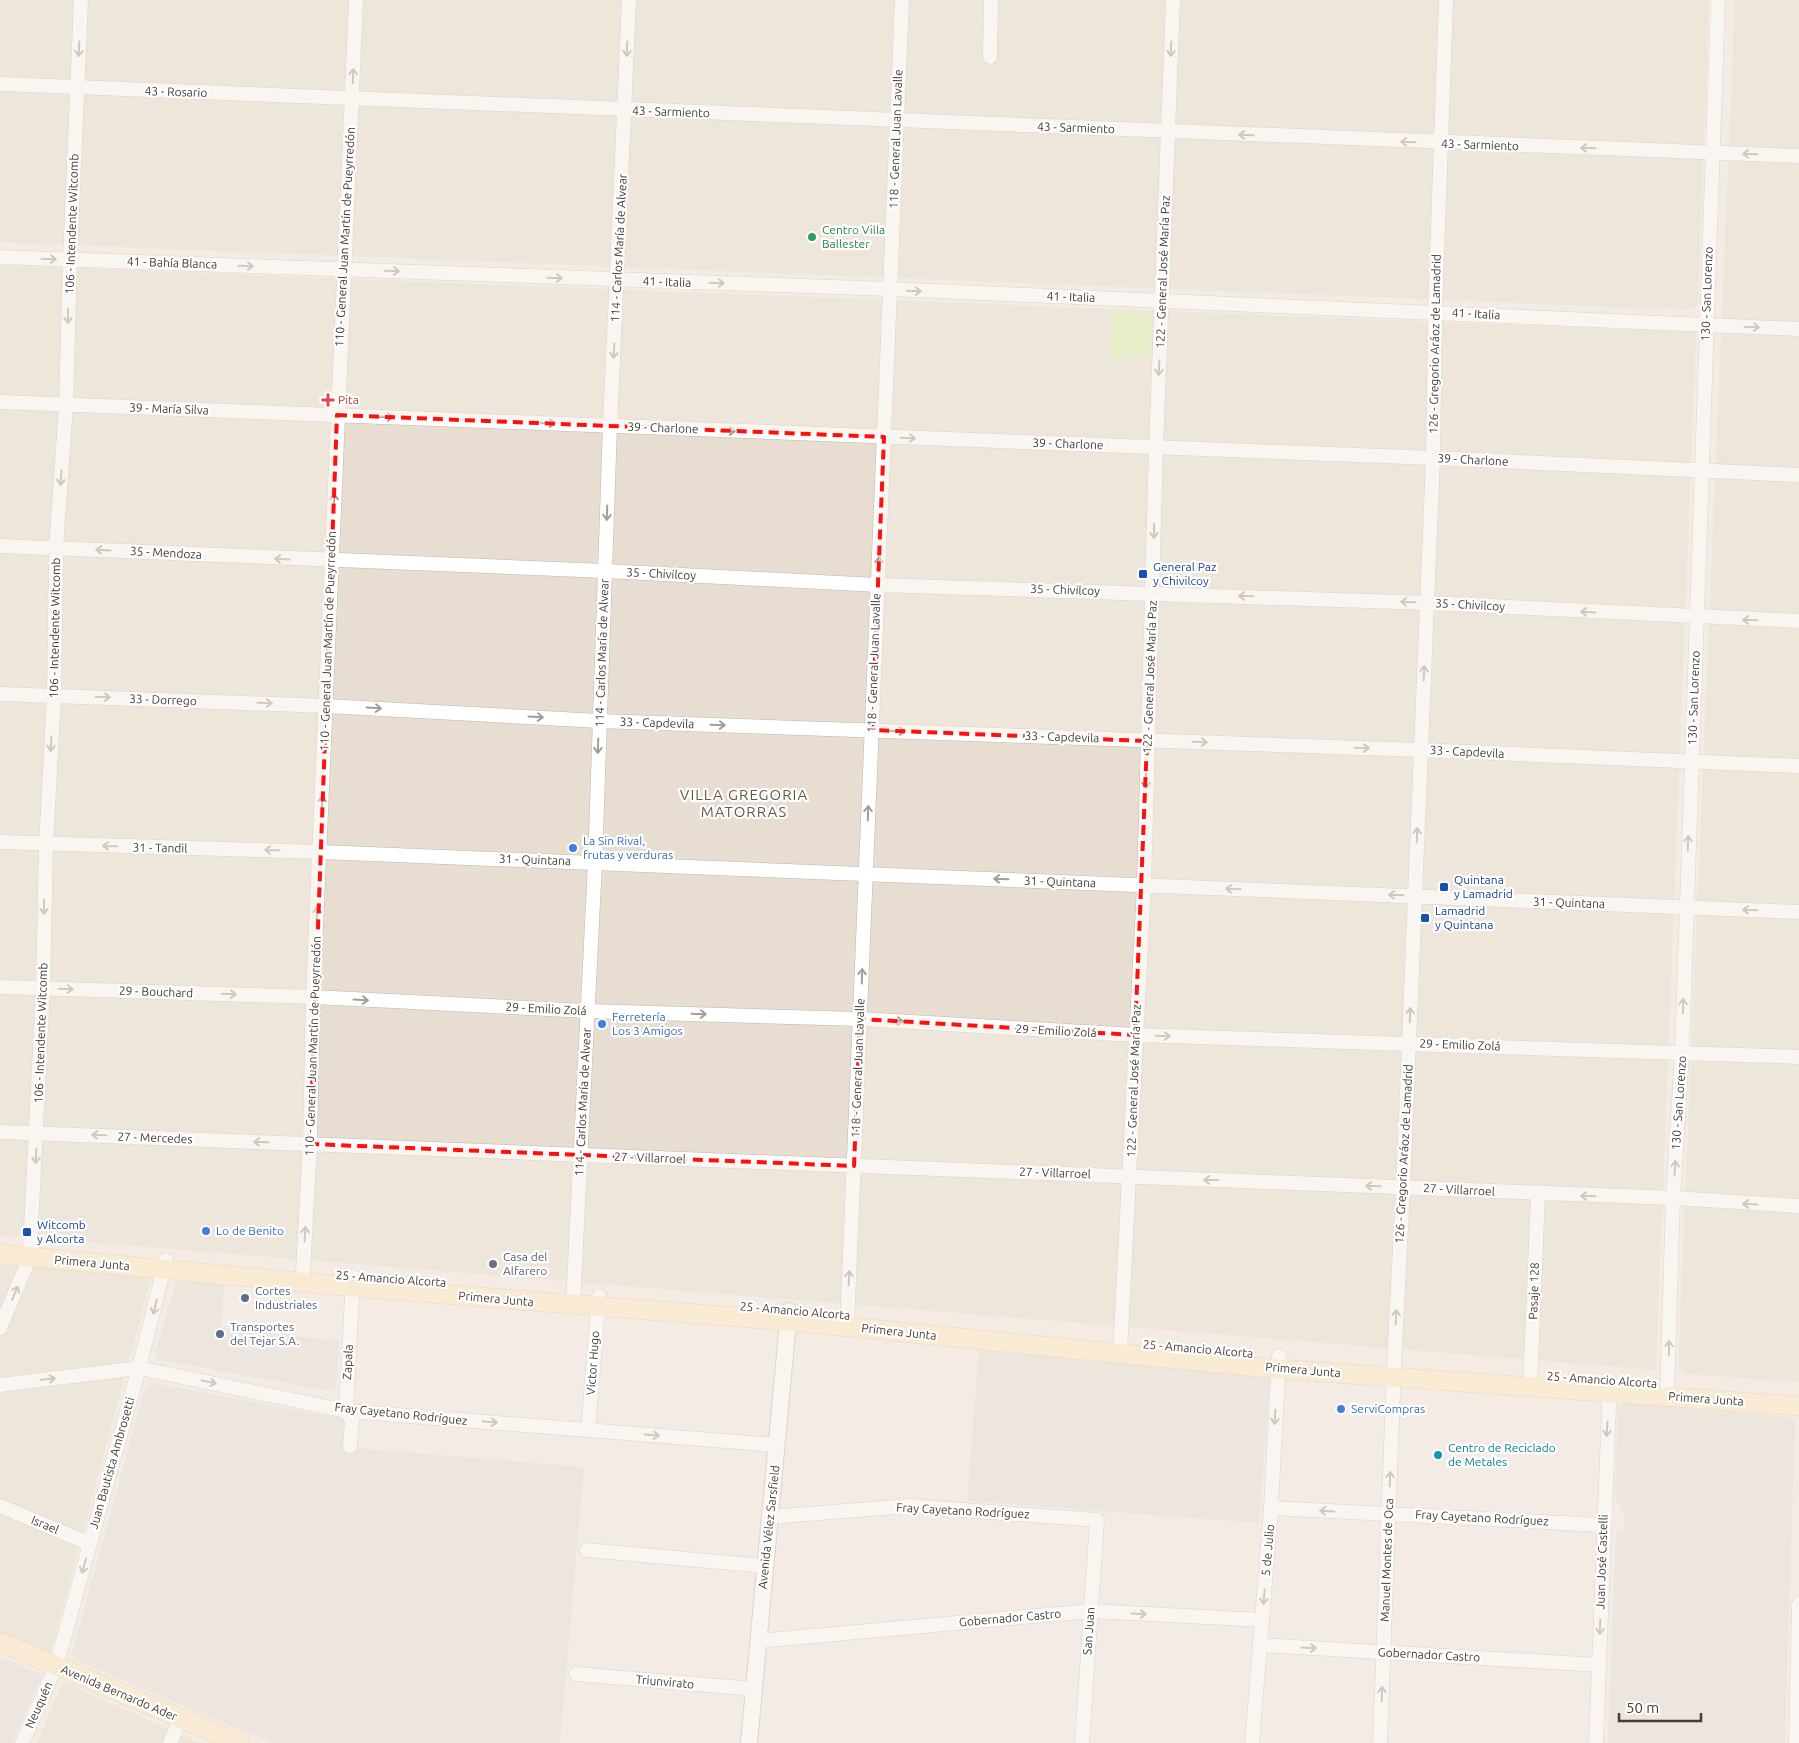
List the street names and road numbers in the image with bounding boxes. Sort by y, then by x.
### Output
street label: 118 - General Juan Lavalle [887,69,904,209]
street label: 43 - Rosario [144,84,208,99]
street label: 43 - Sarmiento [632,104,710,119]
street label: 43 - Sarmiento [1037,120,1115,135]
street label: 110 - General Juan Martín de Pueyrredón [332,127,357,347]
street label: 43 - Sarmiento [1441,137,1519,152]
street label: 106 - Intendente Witcomb [63,153,80,295]
street label: 114 - Carlos María de Alvear [608,173,629,323]
street label: 122 - General José María Paz [1153,195,1172,349]
street label: 130 - San Lorenzo [1698,246,1715,342]
street label: 41 - Bahía Blanca [127,254,217,271]
street label: 126 - Gregorio Aráoz de Lamadrid [1426,254,1443,434]
street label: 41 - Italia [642,274,692,289]
street label: 41 - Italia [1046,289,1096,304]
street label: 41 - Italia [1451,306,1501,321]
street label: 39 - María Silva [129,401,209,416]
street label: 39 - Charlone [627,420,699,435]
street label: 39 - Charlone [1032,436,1104,451]
street label: 39 - Charlone [1437,451,1509,468]
street label: 110 - General Juan Martín de Pueyrredón [317,531,338,751]
street label: 35 - Mendoza [130,544,202,561]
street label: 106 - Intendente Witcomb [47,557,62,699]
street label: 35 - Chivilcoy [626,565,696,582]
street label: 114 - Carlos María de Alvear [592,578,611,728]
street label: 35 - Chivilcoy [1030,582,1100,597]
street label: 118 - General Juan Lavalle [865,593,882,733]
street label: 35 - Chivilcoy [1435,596,1505,613]
street label: 122 - General José María Paz [1140,600,1159,754]
street label: 130 - San Lorenzo [1685,650,1702,746]
street label: 33 - Dorrego [129,692,197,707]
street label: 33 - Capdevila [619,715,695,730]
street label: 33 - Capdevila [1024,729,1100,744]
street label: 33 - Capdevila [1429,743,1505,760]
street label: 31 - Tandil [132,841,188,854]
street label: 31 - Quintana [499,852,571,867]
street label: 31 - Quintana [1024,874,1096,889]
street label: 31 - Quintana [1533,895,1605,910]
street label: 110 - General Juan Martín de Pueyrredón [302,936,323,1156]
street label: 106 - Intendente Witcomb [32,962,49,1104]
street label: 29 - Bouchard [119,984,193,999]
street label: 118 - General Juan Lavalle [849,998,866,1138]
street label: 29 - Emilio Zolá [505,1000,587,1017]
street label: 122 - General José María Paz [1124,1004,1143,1158]
street label: 29 - Emilio Zolá [1015,1022,1097,1039]
street label: 114 - Carlos María de Alvear [572,1027,593,1177]
street label: 29 - Emilio Zolá [1419,1037,1501,1052]
street label: 130 - San Lorenzo [1669,1055,1688,1151]
street label: 126 - Gregorio Aráoz de Lamadrid [1392,1064,1415,1244]
street label: 27 - Mercedes [117,1130,193,1145]
street label: 27 - Villarroel [614,1150,686,1165]
street label: 27 - Villarroel [1019,1165,1091,1180]
street label: 27 - Villarroel [1423,1181,1495,1198]
street label: Primera Junta [54,1253,130,1272]
street label: Pasaje 128 [1526,1262,1541,1320]
street label: 25 - Amancio Alcorta [335,1268,447,1289]
street label: Primera Junta [458,1289,534,1308]
street label: 25 - Amancio Alcorta [739,1299,851,1322]
street label: Primera Junta [861,1321,937,1342]
street label: Victor Hugo [584,1330,601,1396]
street label: 25 - Amancio Alcorta [1142,1337,1254,1360]
street label: Zapala [340,1344,355,1380]
street label: Primera Junta [1265,1360,1341,1379]
street label: 25 - Amancio Alcorta [1546,1369,1658,1390]
street label: Primera Junta [1668,1389,1744,1408]
street label: Juan Bautista Ambrosetti [86,1395,137,1530]
street label: Fray Cayetano Rodríguez [334,1400,469,1427]
street label: Avenida Vélez Sarsfield [756,1465,781,1589]
street label: Manuel Montes de Oca [1378,1498,1395,1622]
street label: Fray Cayetano Rodríguez [896,1501,1031,1521]
street label: Fray Cayetano Rodríguez [1415,1508,1550,1528]
street label: Israel [29,1513,61,1536]
street label: Juan José Castelli [1593,1514,1610,1610]
street label: 5 de Julio [1259,1524,1276,1576]
street label: Gobernador Castro [958,1607,1062,1628]
street label: San Juan [1080,1607,1097,1655]
street label: Gobernador Castro [1377,1645,1481,1664]
street label: Avenida Bernardo Ader [59,1662,180,1723]
street label: Triunvirato [635,1672,695,1691]
street label: Neuquén [23,1680,55,1730]

